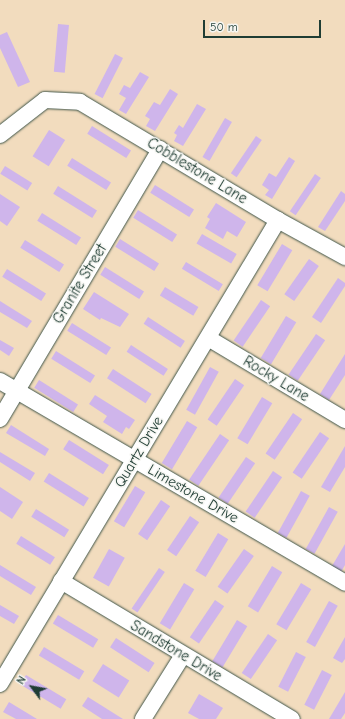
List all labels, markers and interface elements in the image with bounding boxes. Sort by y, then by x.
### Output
scale bar [205,12,323,38]
text: 50 m [210,20,238,34]
street label: Cobblestone Lane [144,134,250,208]
street label: Granite Street [49,241,111,327]
street label: Rocky Lane [240,352,312,406]
street label: Quartz Drive [111,413,167,491]
street label: Limestone Drive [144,461,242,527]
street label: Sandstone Drive [127,617,225,685]
north arrow [12,667,52,707]
text: N [14,674,29,687]

